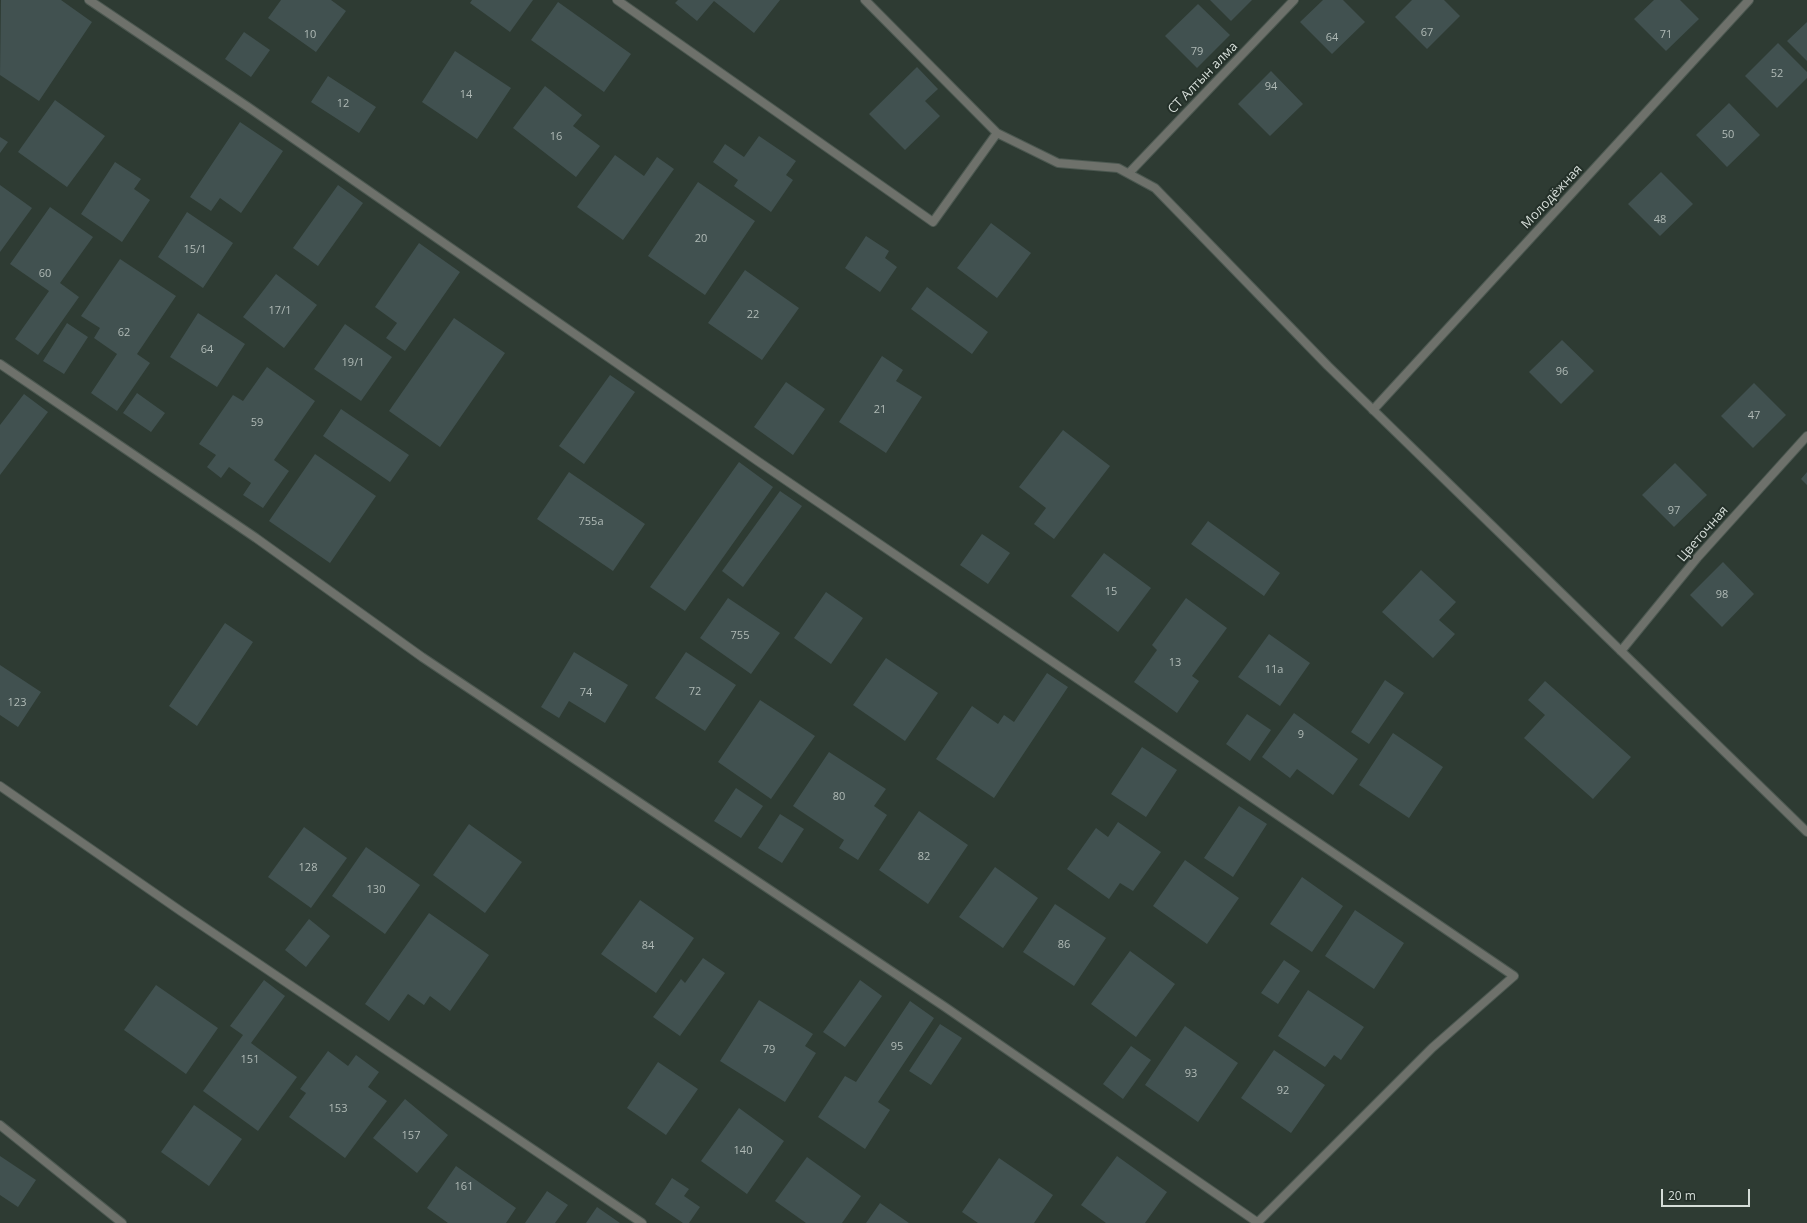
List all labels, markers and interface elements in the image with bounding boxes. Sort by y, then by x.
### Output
house number: 67 [1421,26,1433,40]
house number: 10 [304,28,316,42]
house number: 71 [1660,28,1672,42]
house number: 64 [1326,31,1338,45]
street label: СТ Алтын алма [1165,39,1241,117]
house number: 79 [1191,45,1203,59]
house number: 52 [1771,67,1783,81]
house number: 94 [1265,80,1277,94]
house number: 14 [460,88,472,102]
house number: 12 [337,97,349,111]
house number: 50 [1722,128,1734,142]
house number: 16 [550,130,562,144]
street label: Молодёжная [1518,162,1586,232]
house number: 48 [1654,213,1666,227]
house number: 20 [695,232,707,246]
house number: 15/1 [184,243,206,257]
house number: 60 [39,267,51,281]
house number: 17/1 [269,304,291,318]
house number: 22 [747,308,759,322]
house number: 62 [118,326,130,340]
house number: 64 [201,343,213,357]
house number: 19/1 [342,356,364,370]
house number: 96 [1556,365,1568,379]
house number: 21 [874,403,886,417]
house number: 47 [1748,409,1760,423]
house number: 59 [251,416,263,430]
street label: Цветочная [1675,503,1731,565]
house number: 97 [1668,504,1680,518]
house number: 755а [579,515,603,529]
house number: 15 [1105,585,1117,599]
house number: 98 [1716,588,1728,602]
house number: 755 [731,629,749,643]
house number: 13 [1169,656,1181,670]
house number: 11а [1265,663,1283,677]
house number: 72 [689,685,701,699]
house number: 74 [580,686,592,700]
house number: 123 [8,696,26,710]
house number: 9 [1298,728,1304,742]
house number: 80 [833,790,845,804]
house number: 82 [918,850,930,864]
house number: 128 [299,861,317,875]
house number: 130 [367,883,385,897]
house number: 86 [1058,938,1070,952]
house number: 84 [642,939,654,953]
house number: 95 [891,1040,903,1054]
house number: 79 [763,1043,775,1057]
house number: 151 [241,1053,259,1067]
house number: 93 [1185,1067,1197,1081]
house number: 92 [1277,1084,1289,1098]
house number: 153 [329,1102,347,1116]
house number: 157 [402,1129,420,1143]
house number: 140 [734,1144,752,1158]
house number: 161 [455,1180,473,1194]
scale bar [1663,1181,1752,1207]
text: 20 m [1668,1187,1696,1204]

